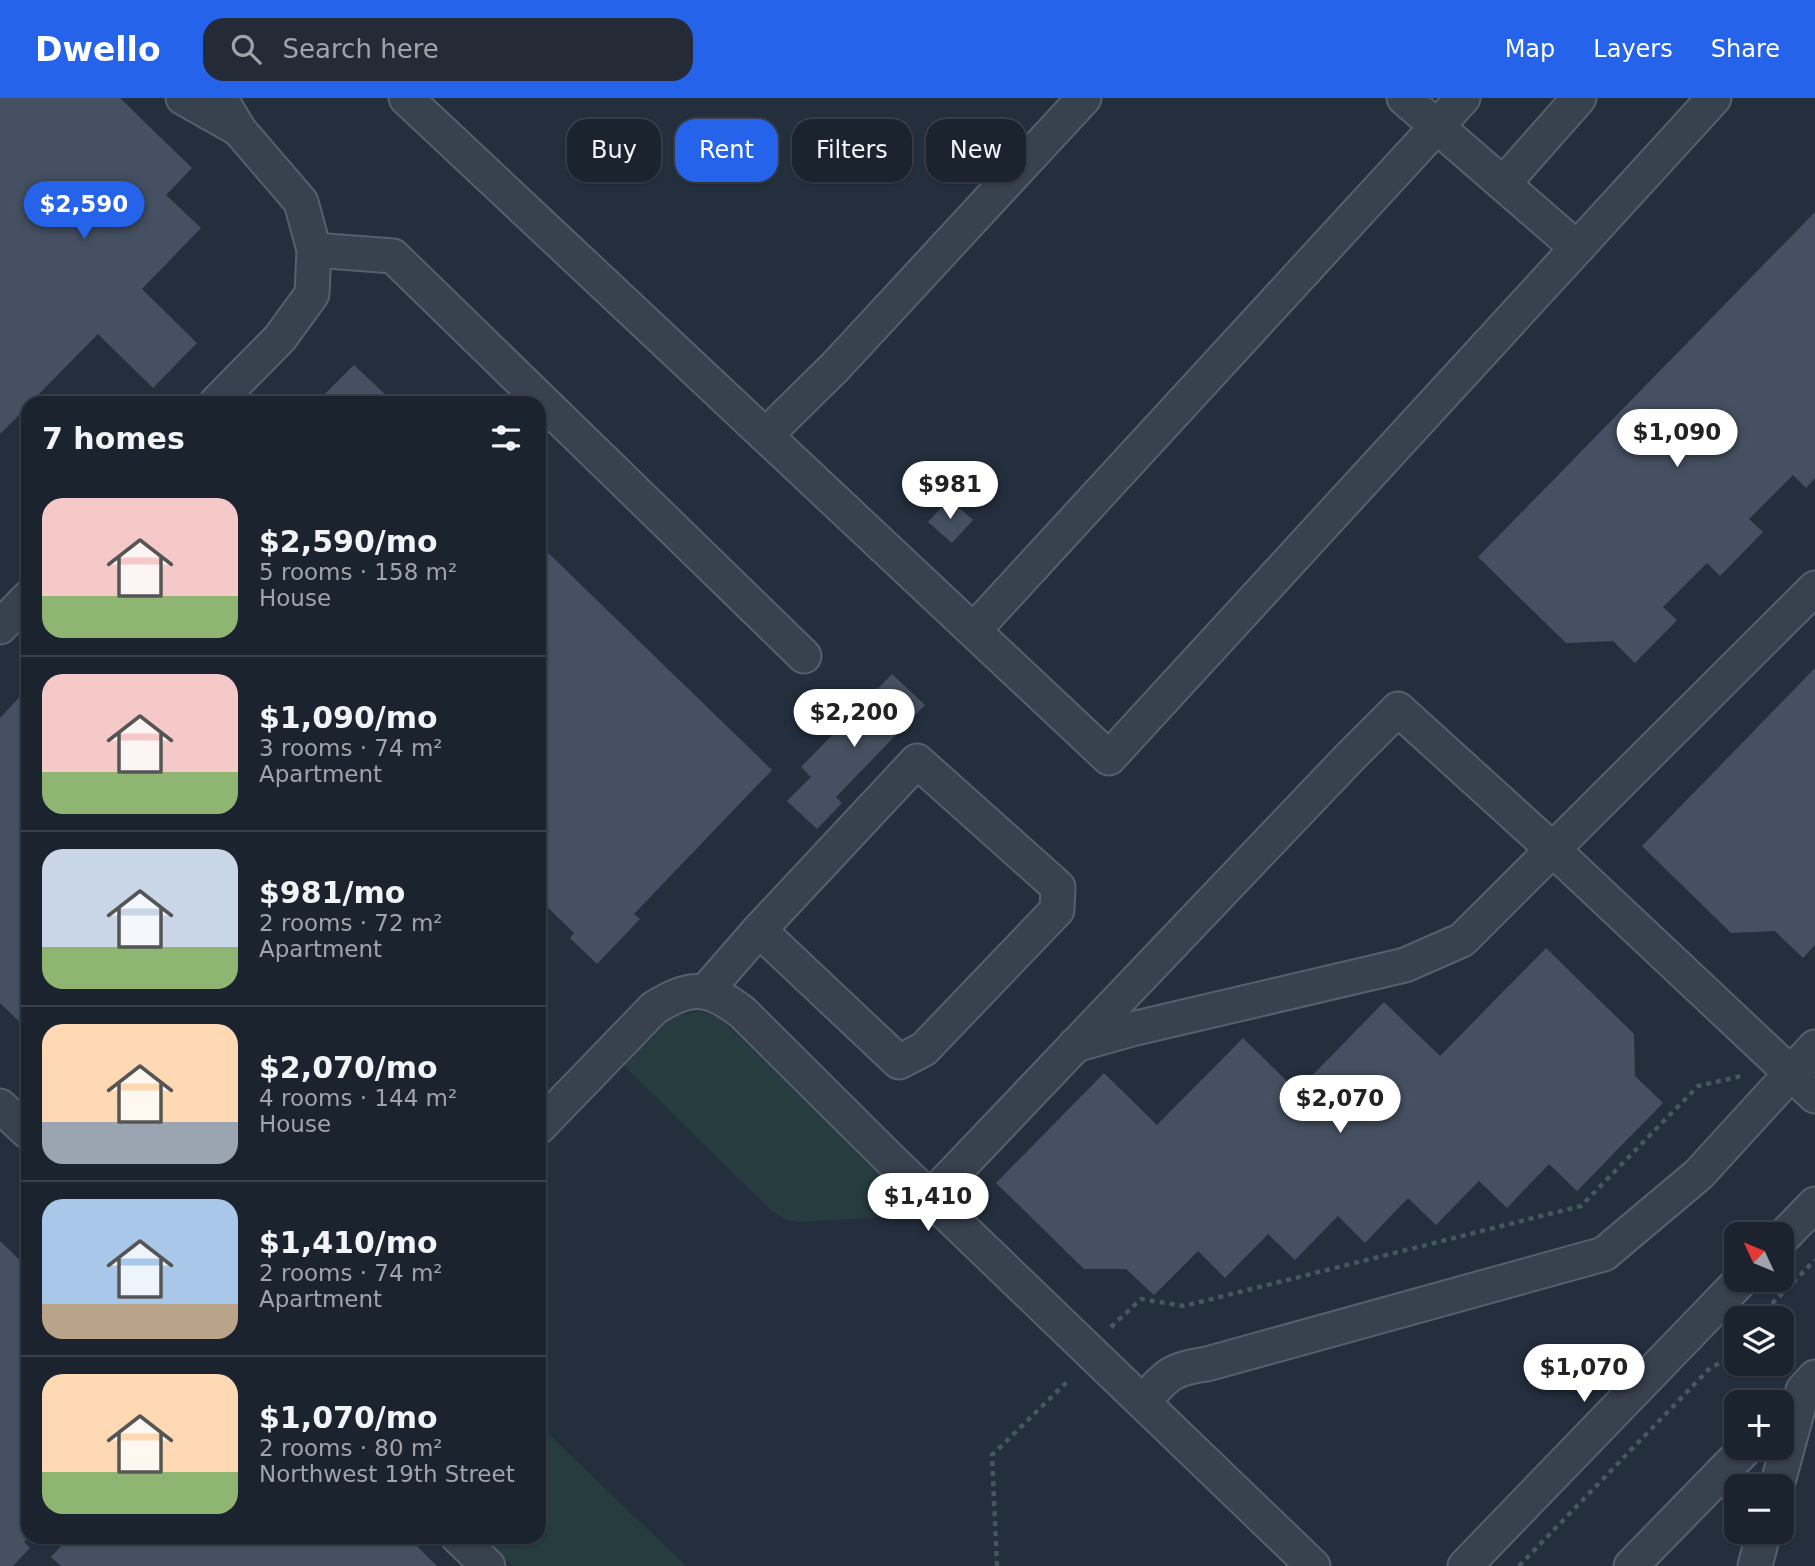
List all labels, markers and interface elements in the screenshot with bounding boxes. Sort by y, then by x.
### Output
search box [203,18,693,81]
text: Dwello [35,30,161,69]
icon: search [227,30,265,68]
text: Search here [283,34,439,64]
text: Map [1505,35,1555,63]
text: Layers [1593,35,1673,63]
text: Share [1711,35,1780,63]
chip: Buy [567,119,661,182]
chip: Rent [675,119,778,182]
chip: Filters [792,119,912,182]
chip: New [926,119,1026,182]
pin: $2,590 [27,181,141,241]
text: $2,590 [40,191,128,217]
pin: $1,090 [1620,410,1734,469]
icon: filters [487,419,525,457]
text: $1,090 [1633,419,1721,445]
text: 7 homes [42,421,185,456]
pin: $981 [909,462,991,521]
text: $981 [918,471,982,497]
text: $2,590/mo [259,524,438,559]
icon: home [98,526,182,610]
text: 5 rooms · 158 m² [259,559,457,585]
text: House [259,585,331,611]
pin: $2,200 [797,690,911,749]
text: $2,200 [810,699,898,725]
text: $1,090/mo [259,700,438,735]
icon: home [98,702,182,786]
text: 3 rooms · 74 m² [259,735,443,761]
text: Apartment [259,761,382,787]
text: $981/mo [259,875,405,910]
icon: home [98,877,182,961]
text: 2 rooms · 72 m² [259,910,443,936]
text: Apartment [259,936,382,962]
text: $2,070/mo [259,1050,438,1085]
icon: home [98,1052,182,1136]
pin: $2,070 [1283,1076,1397,1135]
text: 4 rooms · 144 m² [259,1085,457,1111]
text: $2,070 [1296,1085,1384,1111]
text: House [259,1111,331,1137]
pin: $1,410 [871,1174,985,1233]
text: $1,410 [884,1183,972,1209]
north arrow [1724,1222,1794,1292]
map controls [1724,1222,1794,1544]
text: $1,410/mo [259,1225,438,1260]
icon: home [98,1227,182,1311]
text: 2 rooms · 74 m² [259,1260,443,1286]
text: Apartment [259,1286,382,1312]
button: layers [1724,1306,1794,1376]
pin: $1,070 [1527,1344,1641,1404]
text: $1,070 [1540,1354,1628,1380]
button: + [1724,1390,1794,1460]
text: $1,070/mo [259,1400,438,1435]
icon: home [98,1402,182,1486]
text: 2 rooms · 80 m² [259,1435,443,1461]
text: Northwest 19th Street [259,1461,515,1487]
button: − [1724,1474,1794,1544]

